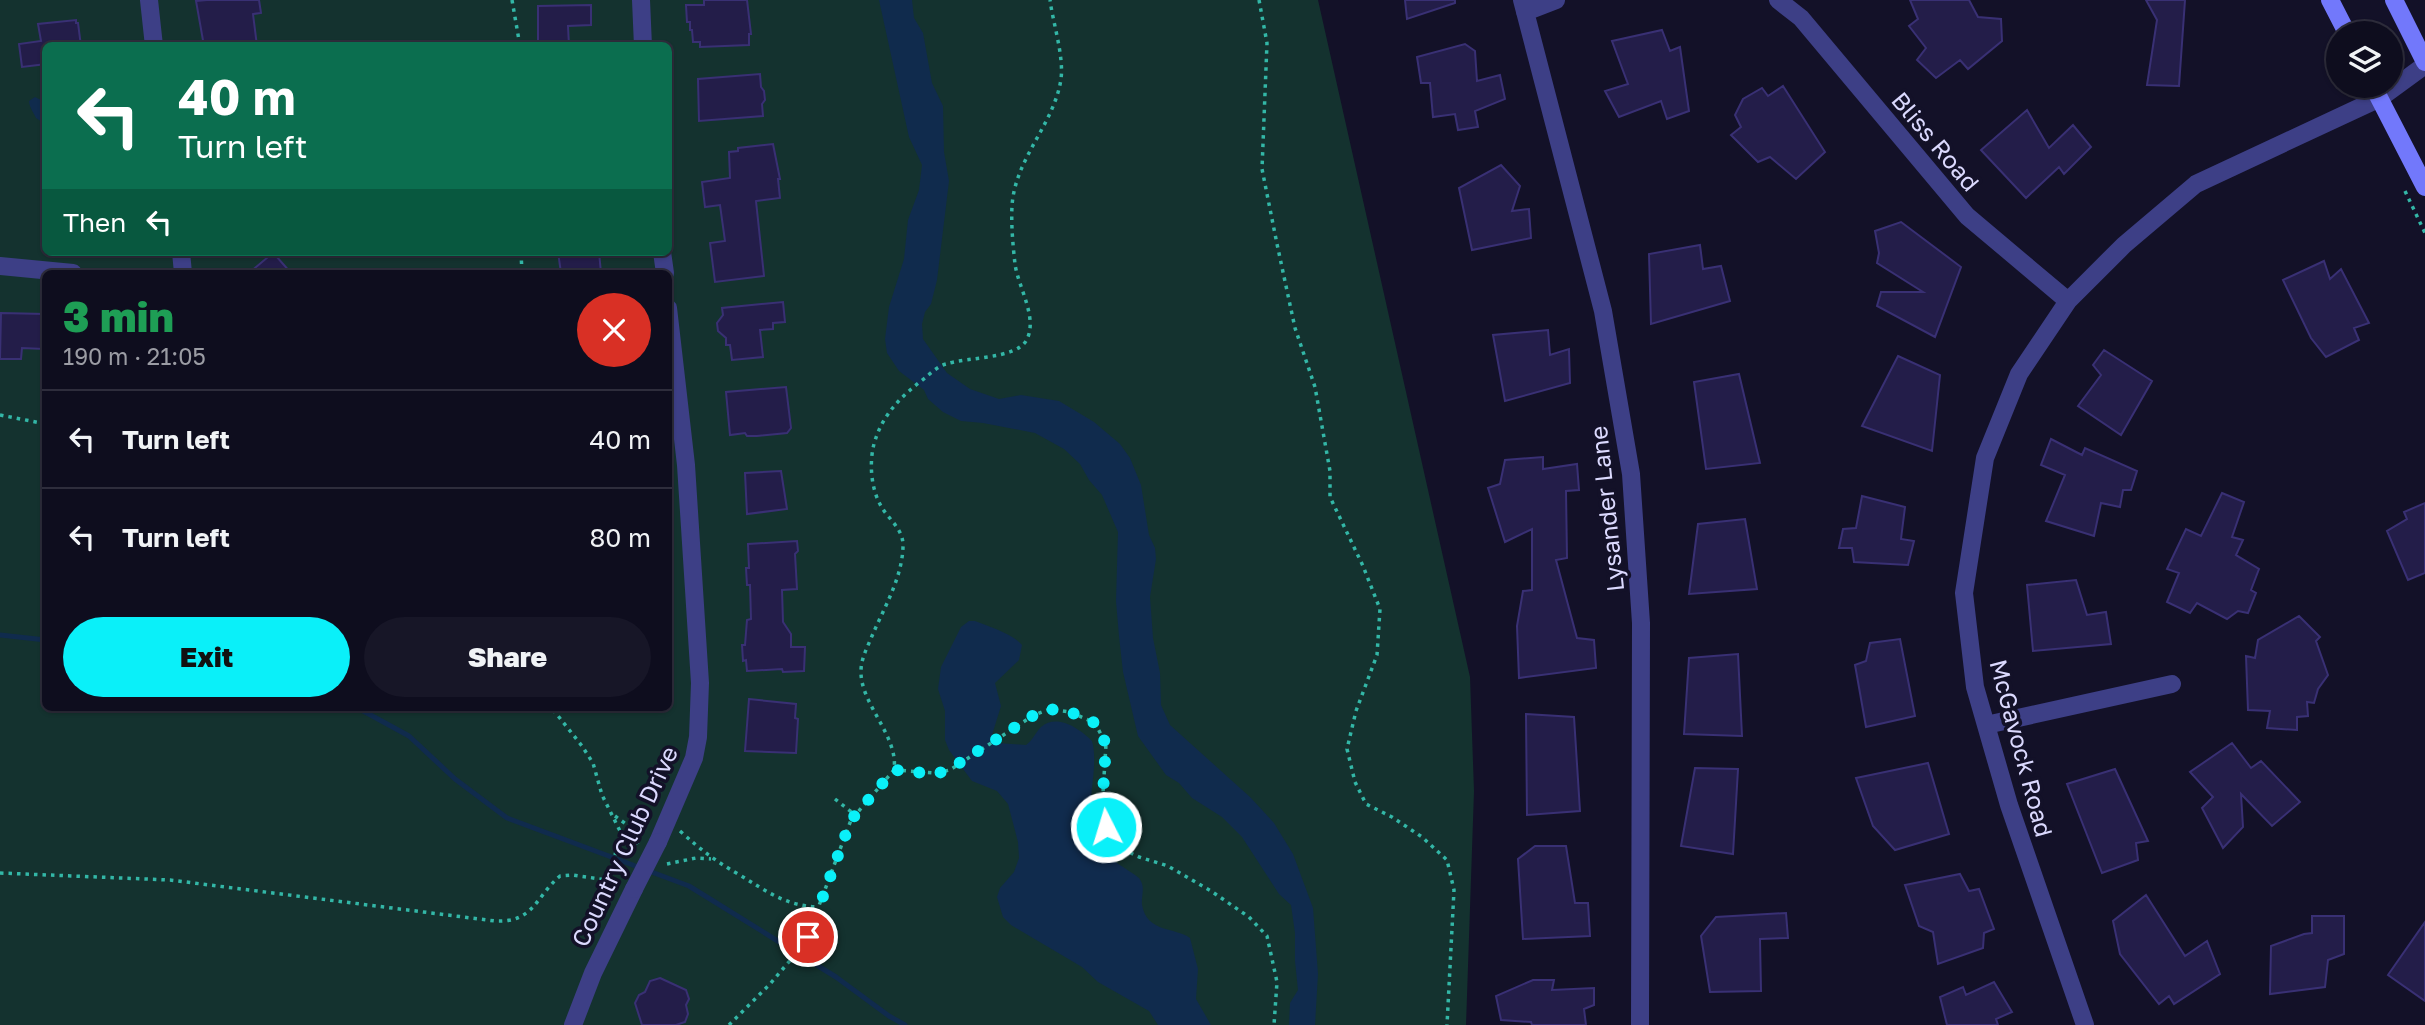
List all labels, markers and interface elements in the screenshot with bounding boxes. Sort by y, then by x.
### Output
map controls [2326,21,2403,98]
button: layers [2326,21,2403,98]
text: 40 m [178,67,296,126]
icon: left [63,70,154,161]
street label: Bliss Road [1886,86,1986,196]
text: Turn left [178,127,307,165]
icon: left [140,203,178,241]
text: Then [63,207,126,238]
text: 3 min [63,291,174,341]
button: close [577,293,651,367]
text: 190 m · 21:05 [63,342,206,370]
icon: left [63,420,101,458]
text: Turn left [122,424,230,455]
text: 40 m [590,424,651,455]
street label: Lysander Lane [1583,425,1629,593]
icon: left [63,518,101,556]
text: Turn left [122,522,230,553]
text: 80 m [590,522,651,553]
button: Exit [63,617,350,697]
button: Share [364,617,651,697]
street label: McGavock Road [1984,656,2060,840]
street label: Country Club Drive [565,741,683,951]
position arrow [1069,790,1143,864]
pin [778,907,838,967]
icon: arrive [789,918,827,956]

